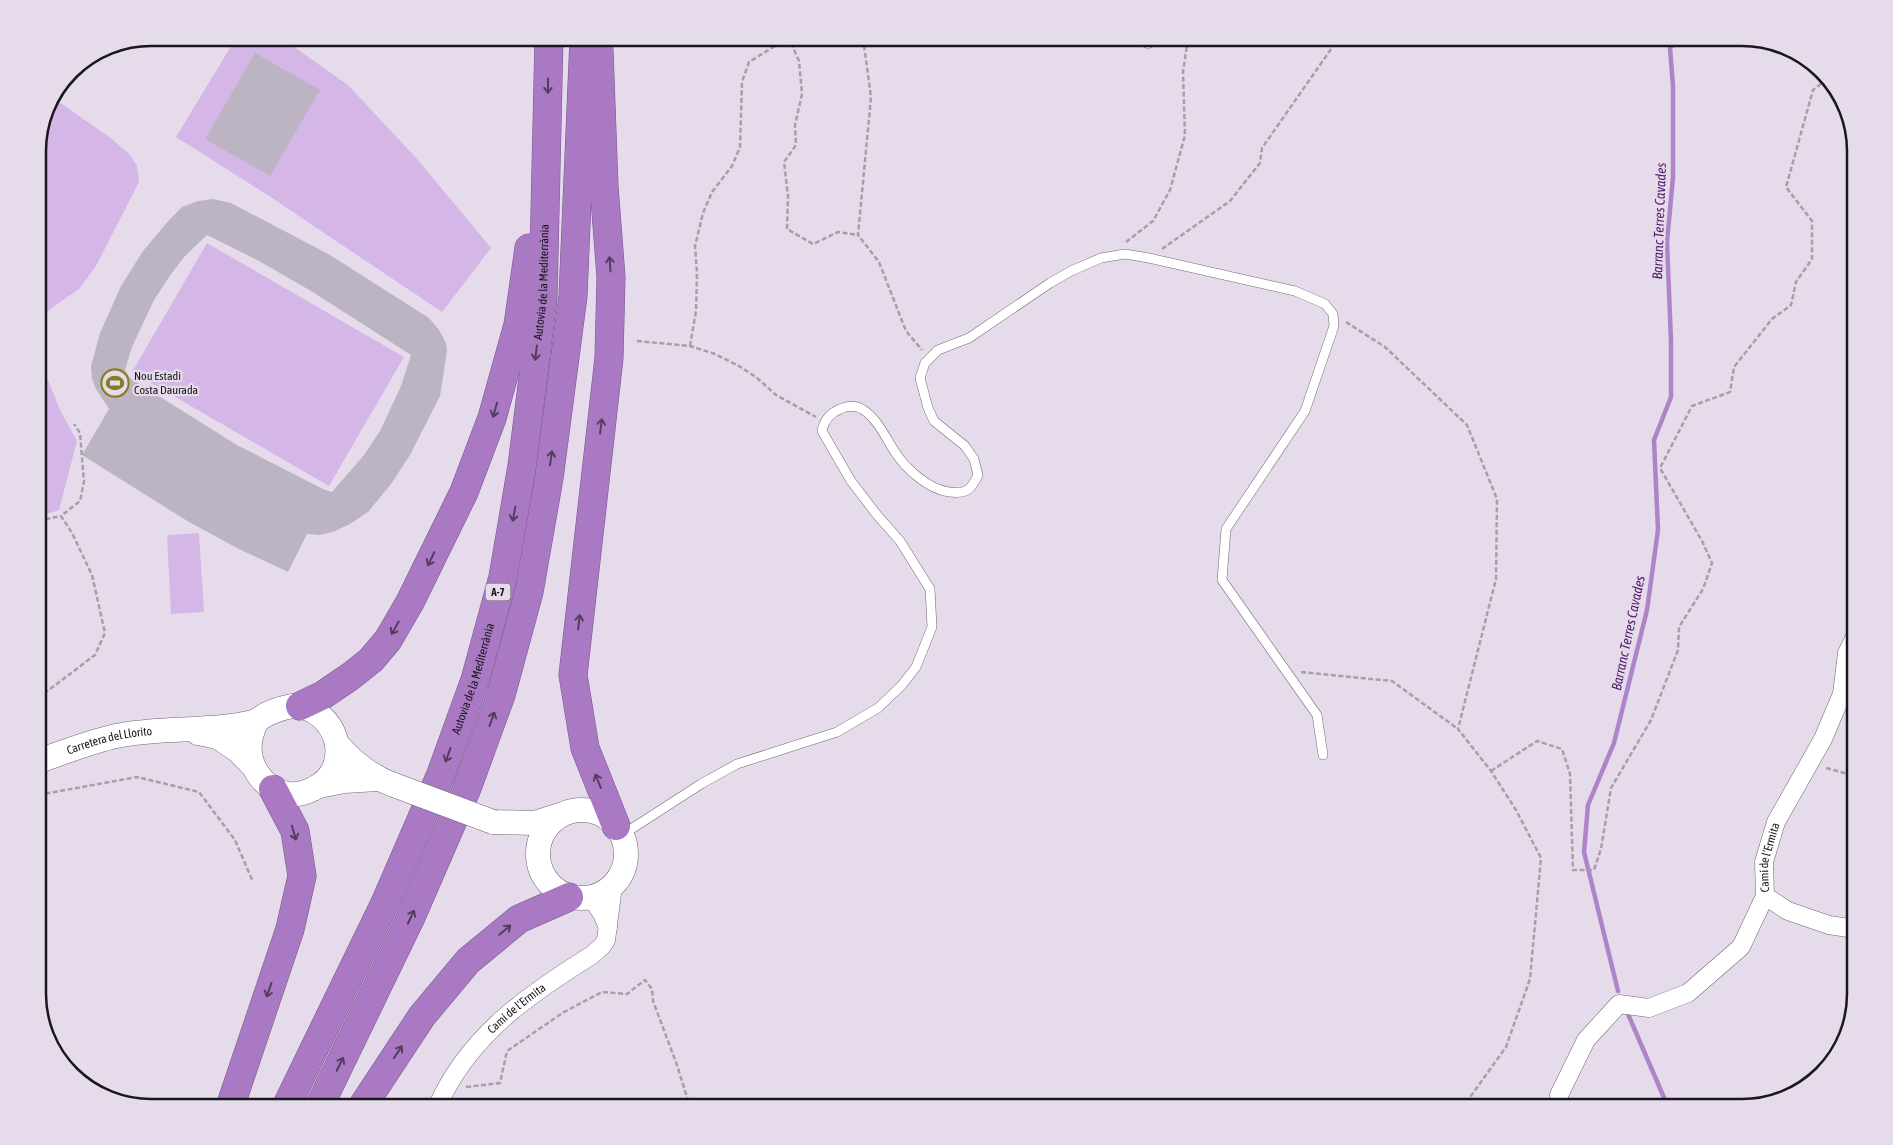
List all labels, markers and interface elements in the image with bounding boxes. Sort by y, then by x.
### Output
one-way arrow [543,78,552,94]
water label: Barranc Terres Cavades [1649,162,1669,280]
street label: Autovia de la Mediterrània [531,224,552,341]
one-way arrow [605,256,614,272]
one-way arrow [531,345,541,361]
sports icon: Nou Estadi Costa Daurada [100,368,130,398]
place label: Nou Estadi Costa Daurada [134,369,198,397]
one-way arrow [489,401,499,417]
one-way arrow [596,418,606,434]
one-way arrow [546,451,556,467]
one-way arrow [508,506,518,522]
one-way arrow [426,551,435,566]
water label: Barranc Terres Cavades [1608,574,1648,692]
road number: A-7 [486,584,510,600]
one-way arrow [574,615,584,631]
one-way arrow [390,621,400,636]
street label: Autovia de la Mediterrània [449,622,497,736]
one-way arrow [488,711,497,727]
street label: Carretera del Llorito [65,724,153,757]
one-way arrow [443,747,452,762]
one-way arrow [593,774,603,789]
street label: Camí de l'Ermita [1757,821,1782,893]
one-way arrow [289,825,299,841]
one-way arrow [406,910,416,925]
one-way arrow [498,925,511,936]
street label: Camí de l'Ermita [484,981,548,1036]
one-way arrow [264,982,273,997]
one-way arrow [393,1045,404,1059]
one-way arrow [336,1057,345,1072]

